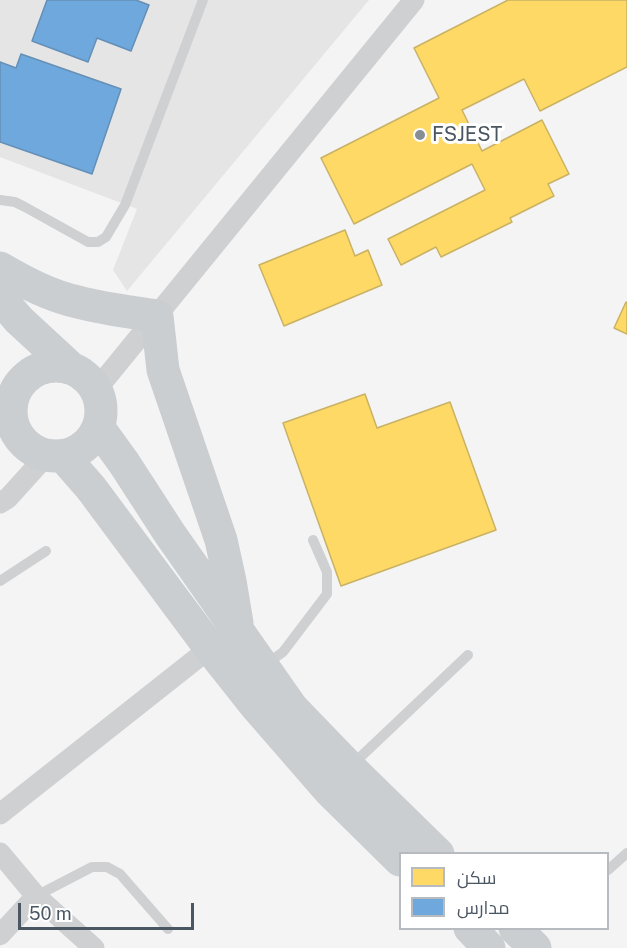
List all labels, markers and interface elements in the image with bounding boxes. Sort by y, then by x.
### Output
place label: FSJEST [432,123,502,147]
marker: FSJEST [413,128,427,142]
legend [399,852,609,930]
text: سكن [457,867,496,888]
scale bar [21,891,196,929]
text: مدارس [457,897,510,918]
text: 50 m [29,903,72,924]

